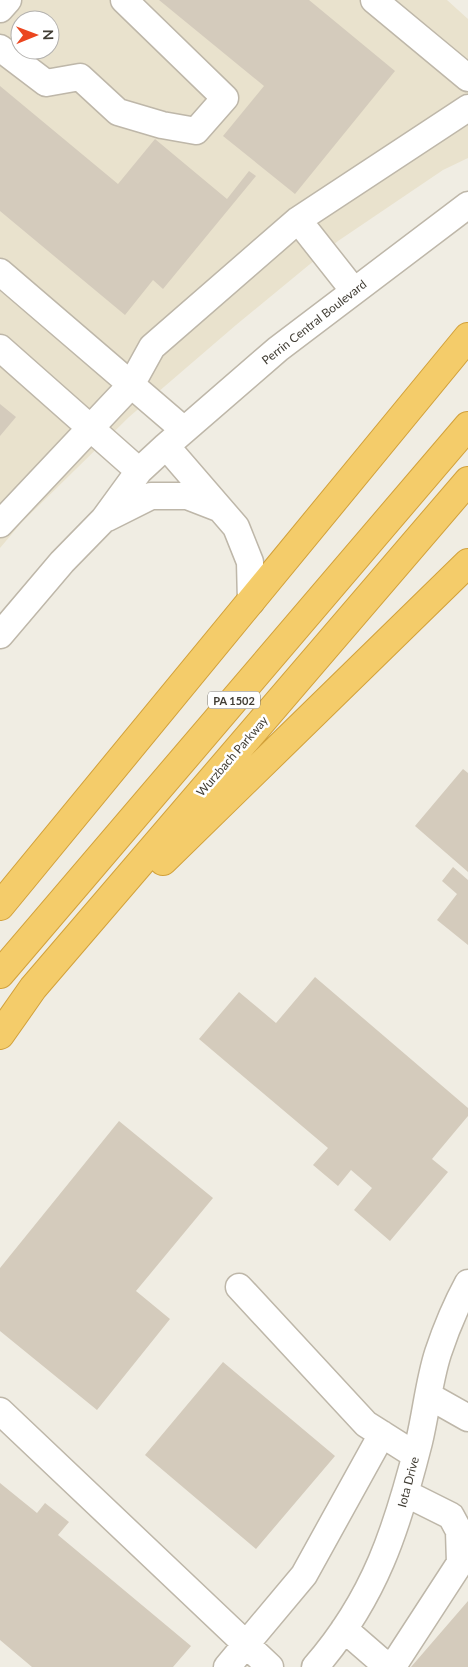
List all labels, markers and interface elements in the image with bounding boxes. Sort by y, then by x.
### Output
north arrow [10,10,60,60]
text: N [40,29,57,40]
street label: Perrin Central Boulevard [259,276,369,368]
road number: PA 1502 [208,692,260,708]
street label: Wurzbach Parkway [193,712,271,799]
street label: Iota Drive [394,1455,422,1509]

